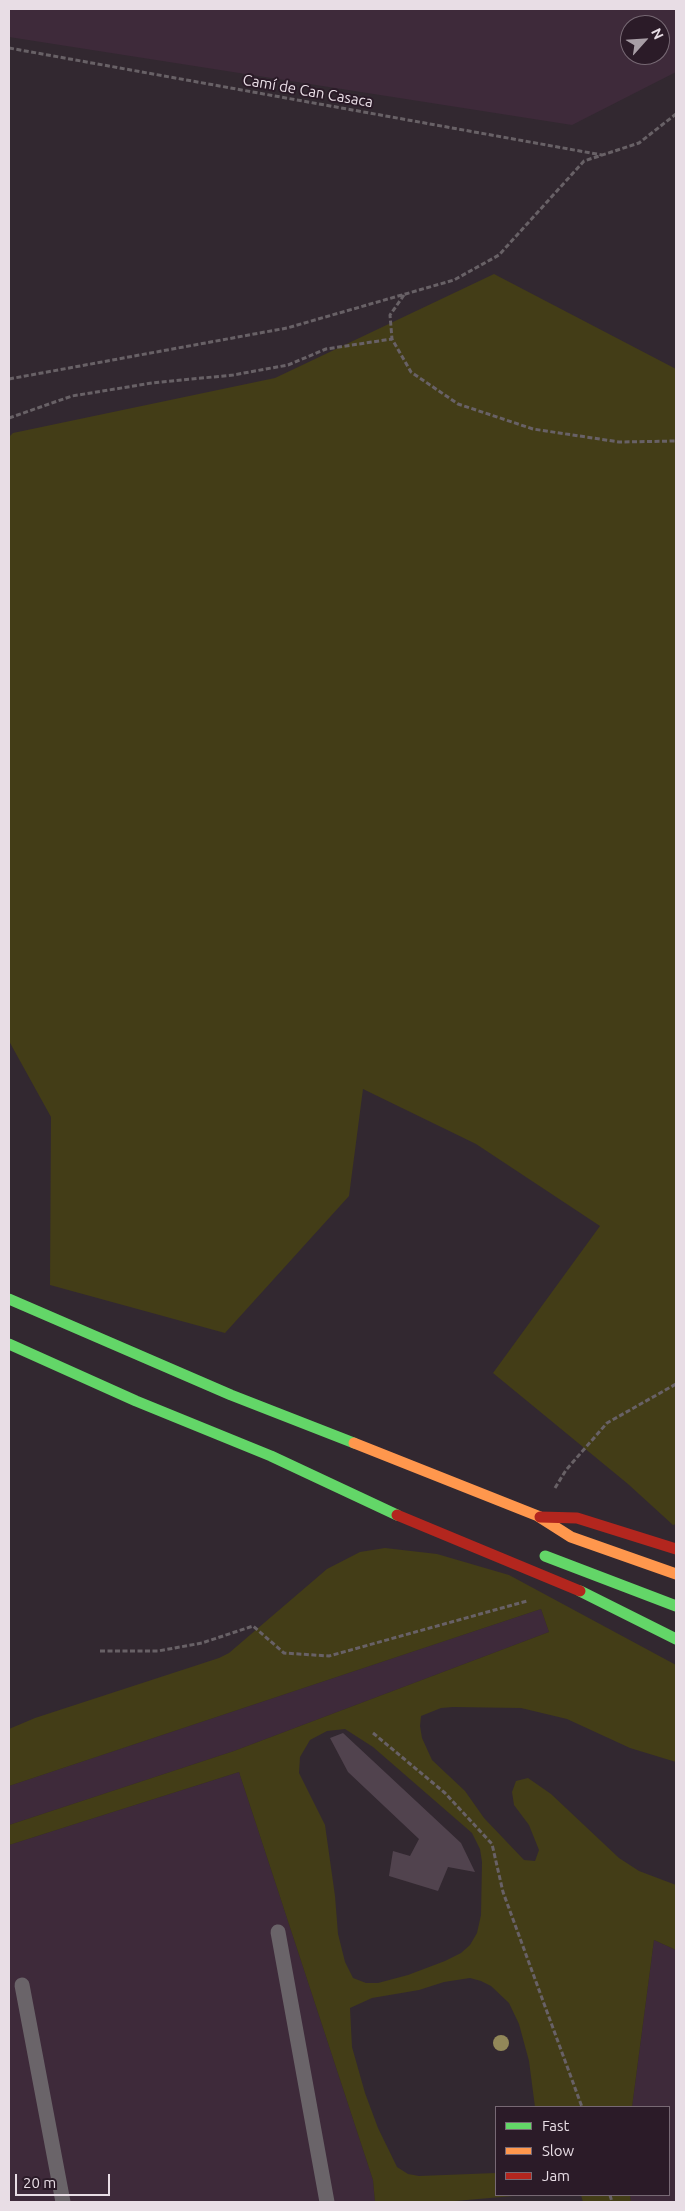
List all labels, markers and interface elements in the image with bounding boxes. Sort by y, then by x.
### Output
north arrow [620,15,670,65]
text: N [648,26,667,42]
street label: Camí de Can Casaca [241,71,375,111]
legend [495,2106,670,2196]
text: Fast [542,2117,569,2134]
text: Slow [542,2142,574,2159]
scale bar [18,2164,112,2196]
text: Jam [542,2167,570,2184]
text: 20 m [23,2174,56,2191]

